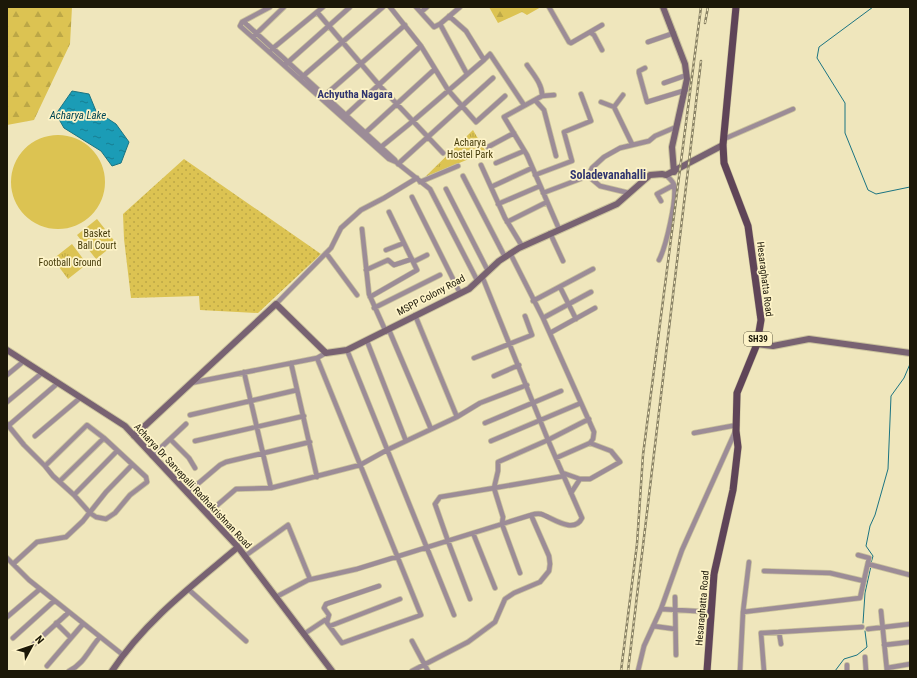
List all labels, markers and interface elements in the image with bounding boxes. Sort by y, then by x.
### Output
district label: Achyutha Nagara [317,88,393,101]
water label: Acharya Lake [49,109,106,122]
park label: Acharya Hostel Park [447,137,493,160]
district label: Soladevanahalli [570,168,646,182]
park label: Basket Ball Court [78,228,116,251]
street label: Hesaraghatta Road [755,241,775,317]
park label: Football Ground [39,257,101,268]
street label: MSPP Colony Road [395,272,467,318]
road number: SH39 [744,332,772,346]
street label: Acharya Dr Sarvepalli Radhakrishnan Road [132,421,254,551]
street label: Hesaraghatta Road [693,570,711,646]
north arrow [12,626,52,666]
text: N [32,633,47,647]

